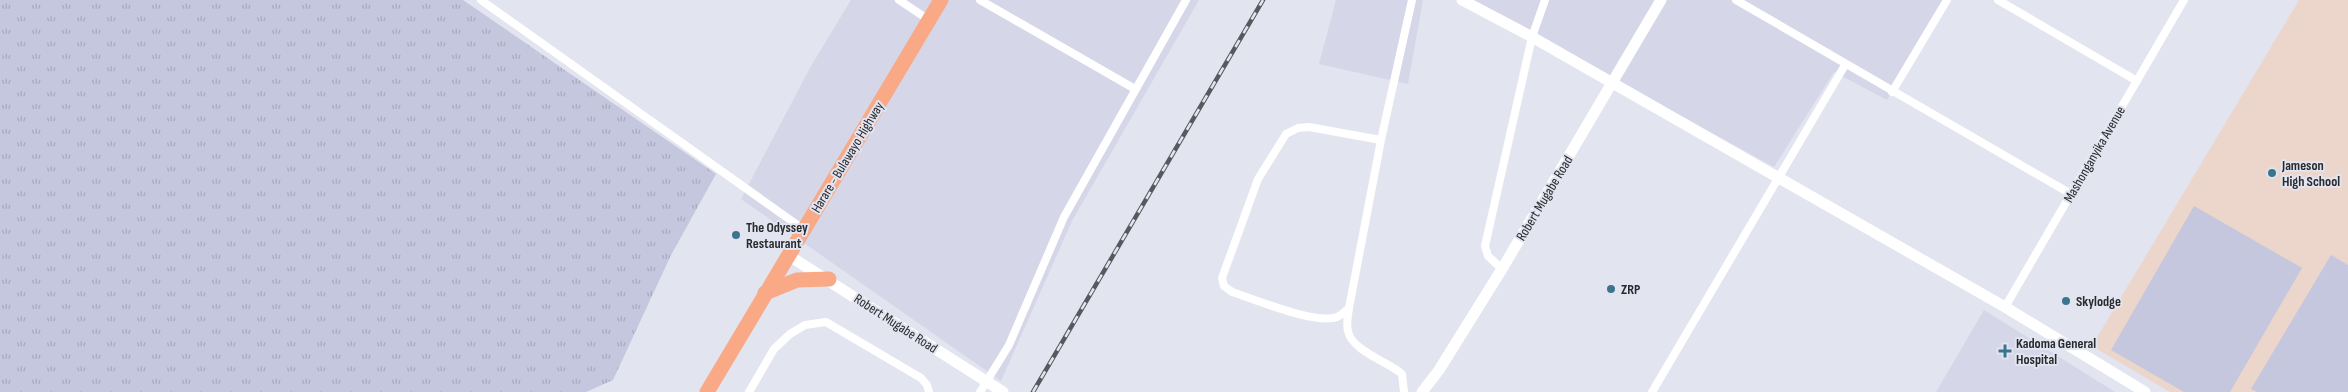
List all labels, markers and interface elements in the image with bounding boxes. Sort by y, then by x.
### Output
street label: Harare - Bulawayo Highway [808,98,888,216]
street label: Mashonganyika Avenue [2060,103,2129,205]
street label: Robert Mugabe Road [1512,153,1577,244]
place label: Jameson High School [2281,157,2340,190]
marker: Jameson High School [2266,167,2278,179]
place label: The Odyssey Restaurant [746,219,808,252]
marker: The Odyssey Restaurant [730,229,742,241]
place label: ZRP [1621,281,1640,298]
marker: ZRP [1605,283,1617,295]
street label: Robert Mugabe Road [851,290,941,357]
place label: Skylodge [2076,293,2121,310]
marker: Skylodge [2060,295,2072,307]
place label: Kadoma General Hospital [2016,335,2096,368]
marker: Kadoma General Hospital [1998,344,2012,358]

